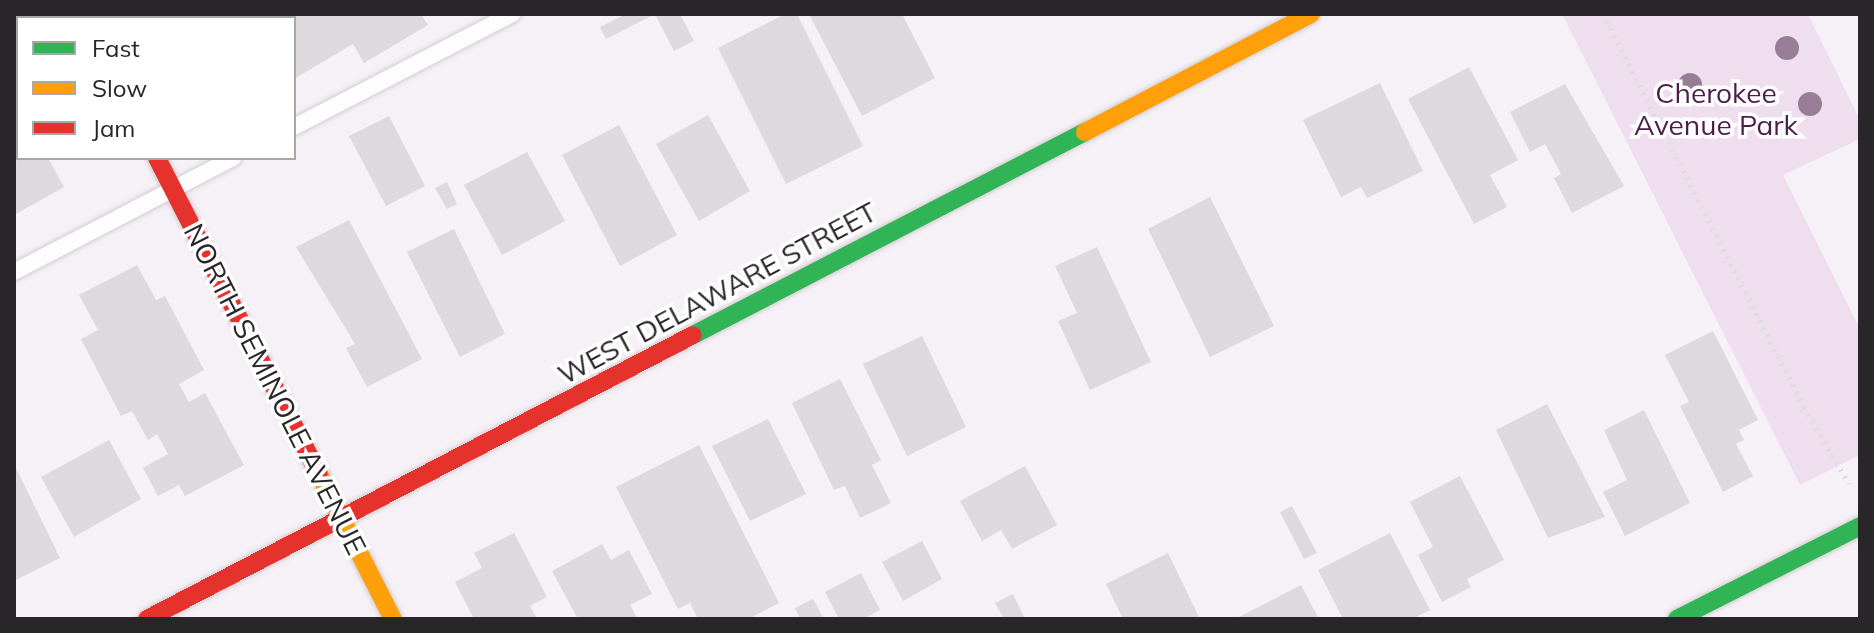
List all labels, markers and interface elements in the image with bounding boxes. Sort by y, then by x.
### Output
legend [16,16,296,160]
text: Fast [92,33,140,63]
text: Slow [92,73,147,103]
park label: Cherokee Avenue Park [1634,76,1798,142]
text: Jam [92,113,135,143]
street label: WEST DELAWARE STREET [552,195,882,391]
street label: NORTH SEMINOLE AVENUE [177,218,373,560]

